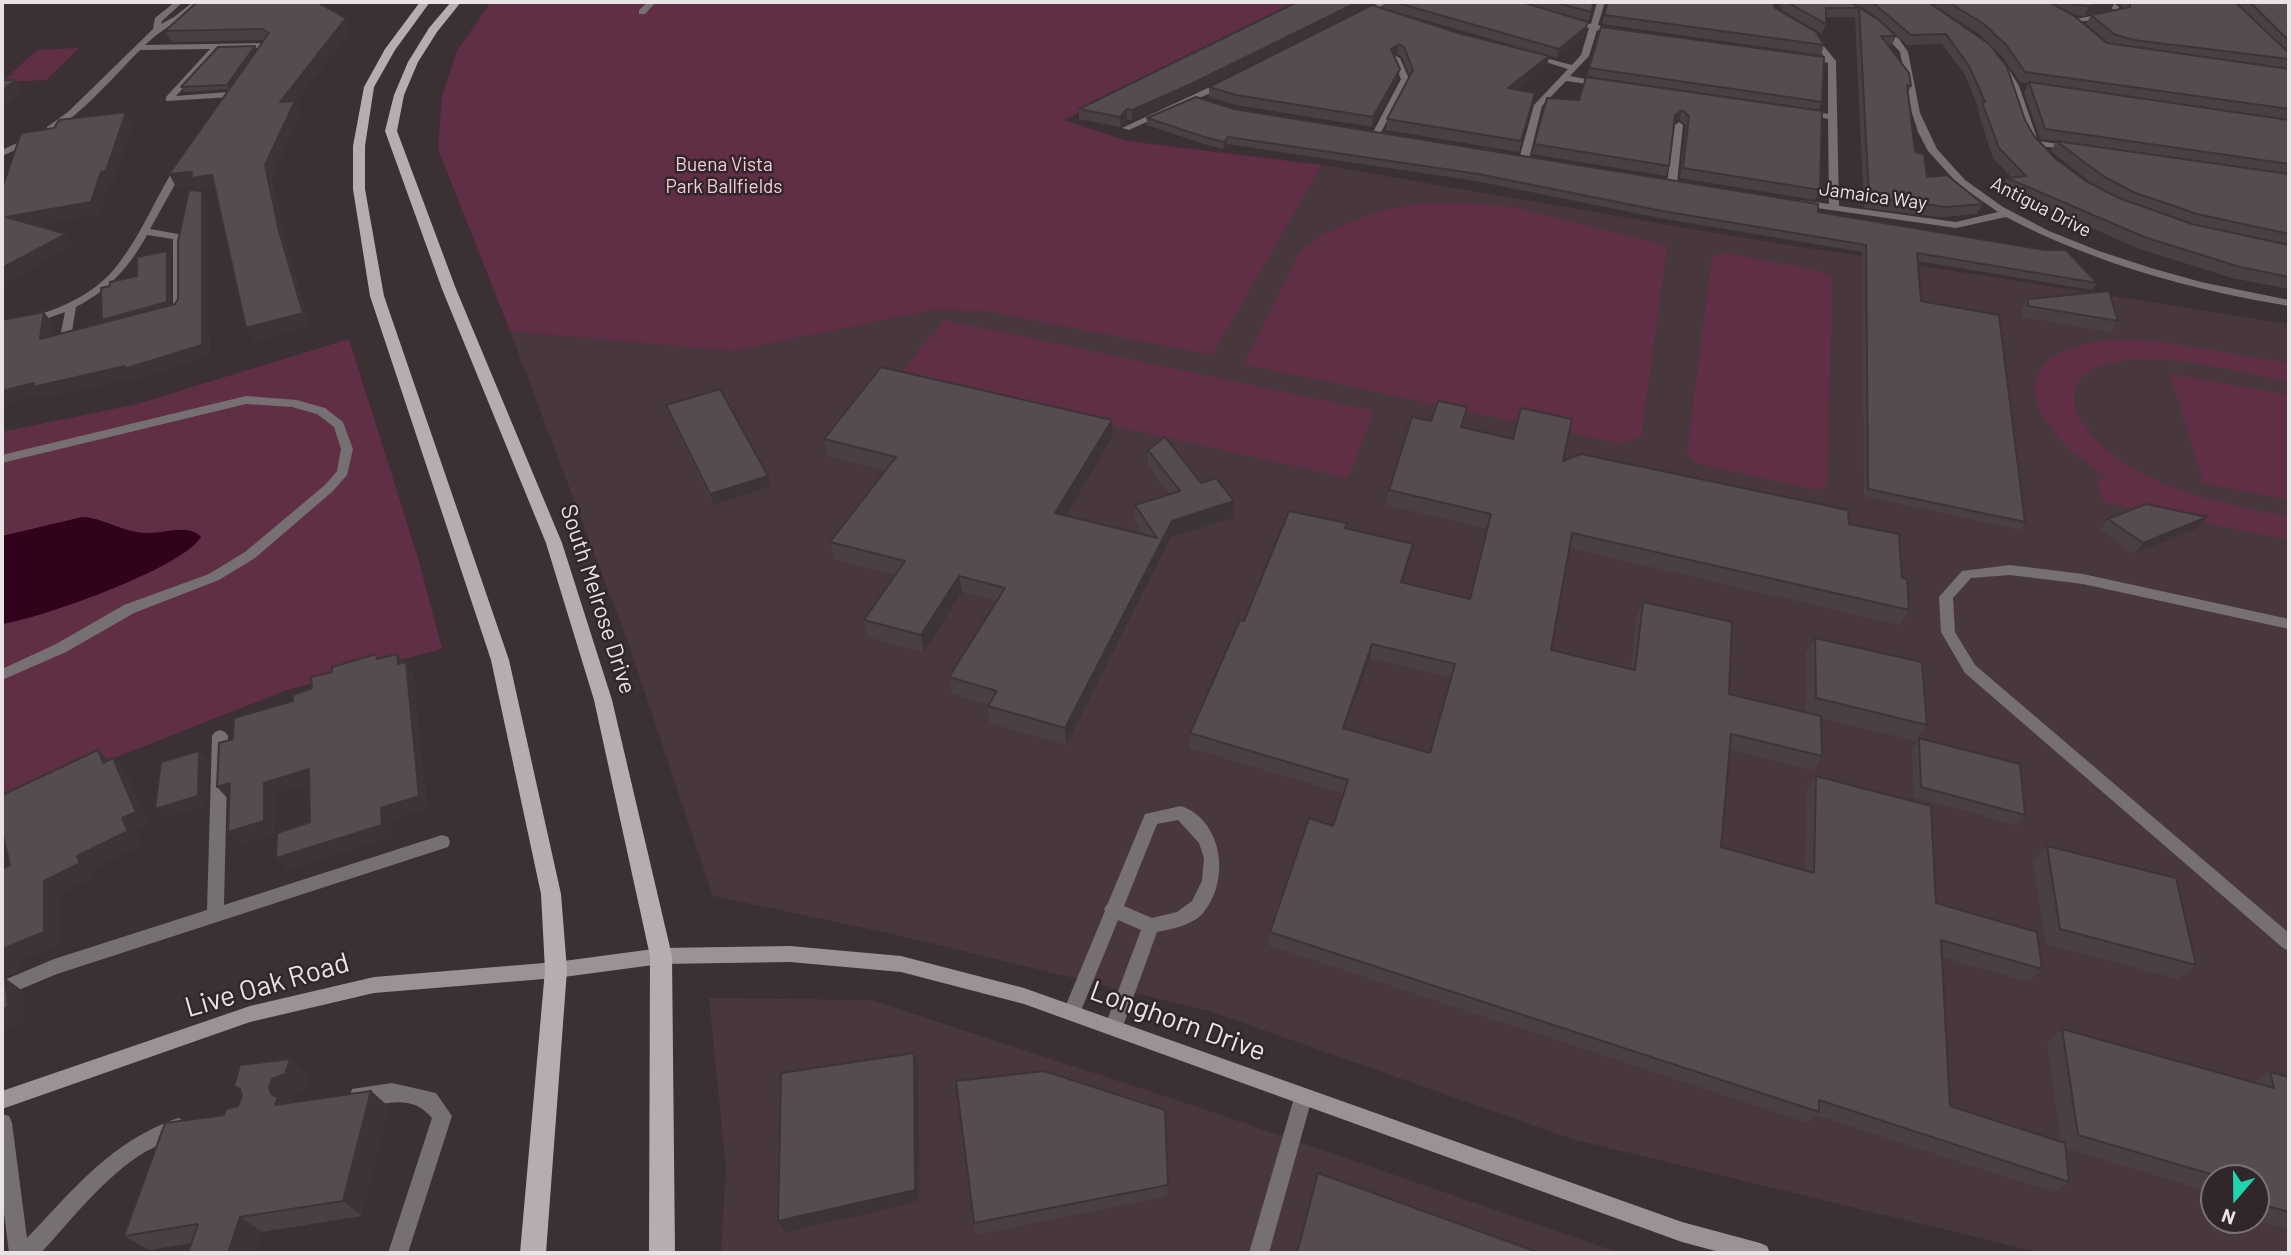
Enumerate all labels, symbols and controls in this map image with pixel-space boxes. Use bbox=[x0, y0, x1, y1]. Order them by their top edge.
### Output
park label: Buena Vista Park Ballfields bbox=[665, 154, 783, 198]
street label: Antigua Drive bbox=[1987, 172, 2095, 242]
street label: Jamaica Way bbox=[1818, 177, 1928, 215]
street label: South Melrose Drive bbox=[554, 501, 642, 697]
street label: Live Oak Road bbox=[181, 945, 353, 1025]
street label: Longhorn Drive bbox=[1085, 974, 1271, 1068]
north arrow bbox=[2200, 1164, 2270, 1234]
text: N bbox=[2218, 1204, 2238, 1230]

